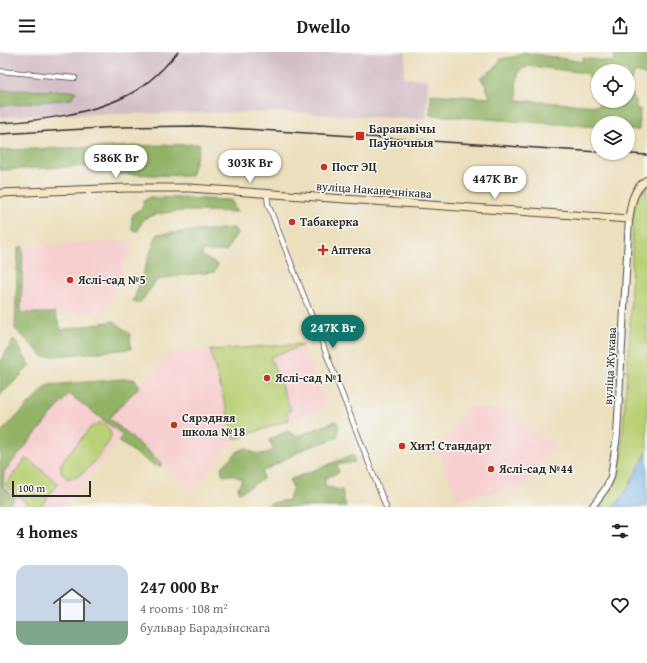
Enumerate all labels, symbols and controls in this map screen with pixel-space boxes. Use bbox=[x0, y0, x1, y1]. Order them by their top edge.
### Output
text: Dwello bbox=[297, 13, 350, 40]
icon: menu bbox=[16, 15, 38, 37]
icon: share bbox=[609, 15, 631, 37]
map controls bbox=[591, 64, 635, 160]
button: locate bbox=[591, 64, 635, 108]
button: layers bbox=[591, 116, 635, 160]
place label: Баранавічы Паўночныя bbox=[369, 120, 436, 151]
marker: Баранавічы Паўночныя bbox=[354, 130, 366, 142]
pin: 586K Br bbox=[79, 145, 153, 179]
text: 586K Br bbox=[93, 148, 139, 167]
pin: 303K Br bbox=[213, 150, 287, 184]
text: 303K Br bbox=[227, 153, 273, 172]
place label: Пост ЭЦ bbox=[332, 158, 377, 175]
marker: Пост ЭЦ bbox=[319, 162, 329, 172]
pin: 447K Br bbox=[458, 166, 532, 200]
text: 447K Br bbox=[472, 169, 518, 188]
street label: вуліца Наканечнікава bbox=[316, 177, 433, 202]
place label: Табакерка bbox=[300, 213, 359, 230]
marker: Табакерка bbox=[287, 217, 297, 227]
place label: Аптека bbox=[331, 241, 372, 258]
marker: Аптека bbox=[318, 245, 328, 255]
place label: Яслі-сад №5 bbox=[77, 271, 146, 288]
marker: Яслі-сад №5 bbox=[65, 275, 75, 285]
pin: 247K Br bbox=[296, 315, 370, 349]
text: 247K Br bbox=[310, 318, 356, 337]
street label: вуліца Жукава bbox=[599, 327, 620, 405]
place label: Яслі-сад №1 bbox=[274, 369, 343, 386]
marker: Яслі-сад №1 bbox=[262, 373, 272, 383]
place label: Сярэдняя школа №18 bbox=[182, 409, 245, 440]
marker: Сярэдняя школа №18 bbox=[169, 420, 179, 430]
place label: Хит! Стандарт bbox=[410, 437, 492, 454]
marker: Хит! Стандарт bbox=[397, 441, 407, 451]
place label: Яслі-сад №44 bbox=[498, 460, 573, 477]
marker: Яслі-сад №44 bbox=[486, 464, 496, 474]
scale bar bbox=[12, 479, 91, 498]
text: 100 m bbox=[18, 480, 45, 496]
text: 4 homes bbox=[16, 519, 78, 544]
icon: filters bbox=[609, 520, 631, 542]
text: 247 000 Br bbox=[140, 574, 219, 599]
icon: home bbox=[48, 581, 96, 629]
icon: heart bbox=[609, 594, 631, 616]
text: 4 rooms · 108 m² bbox=[140, 599, 228, 618]
text: бульвар Барадзінскага bbox=[140, 618, 270, 637]

